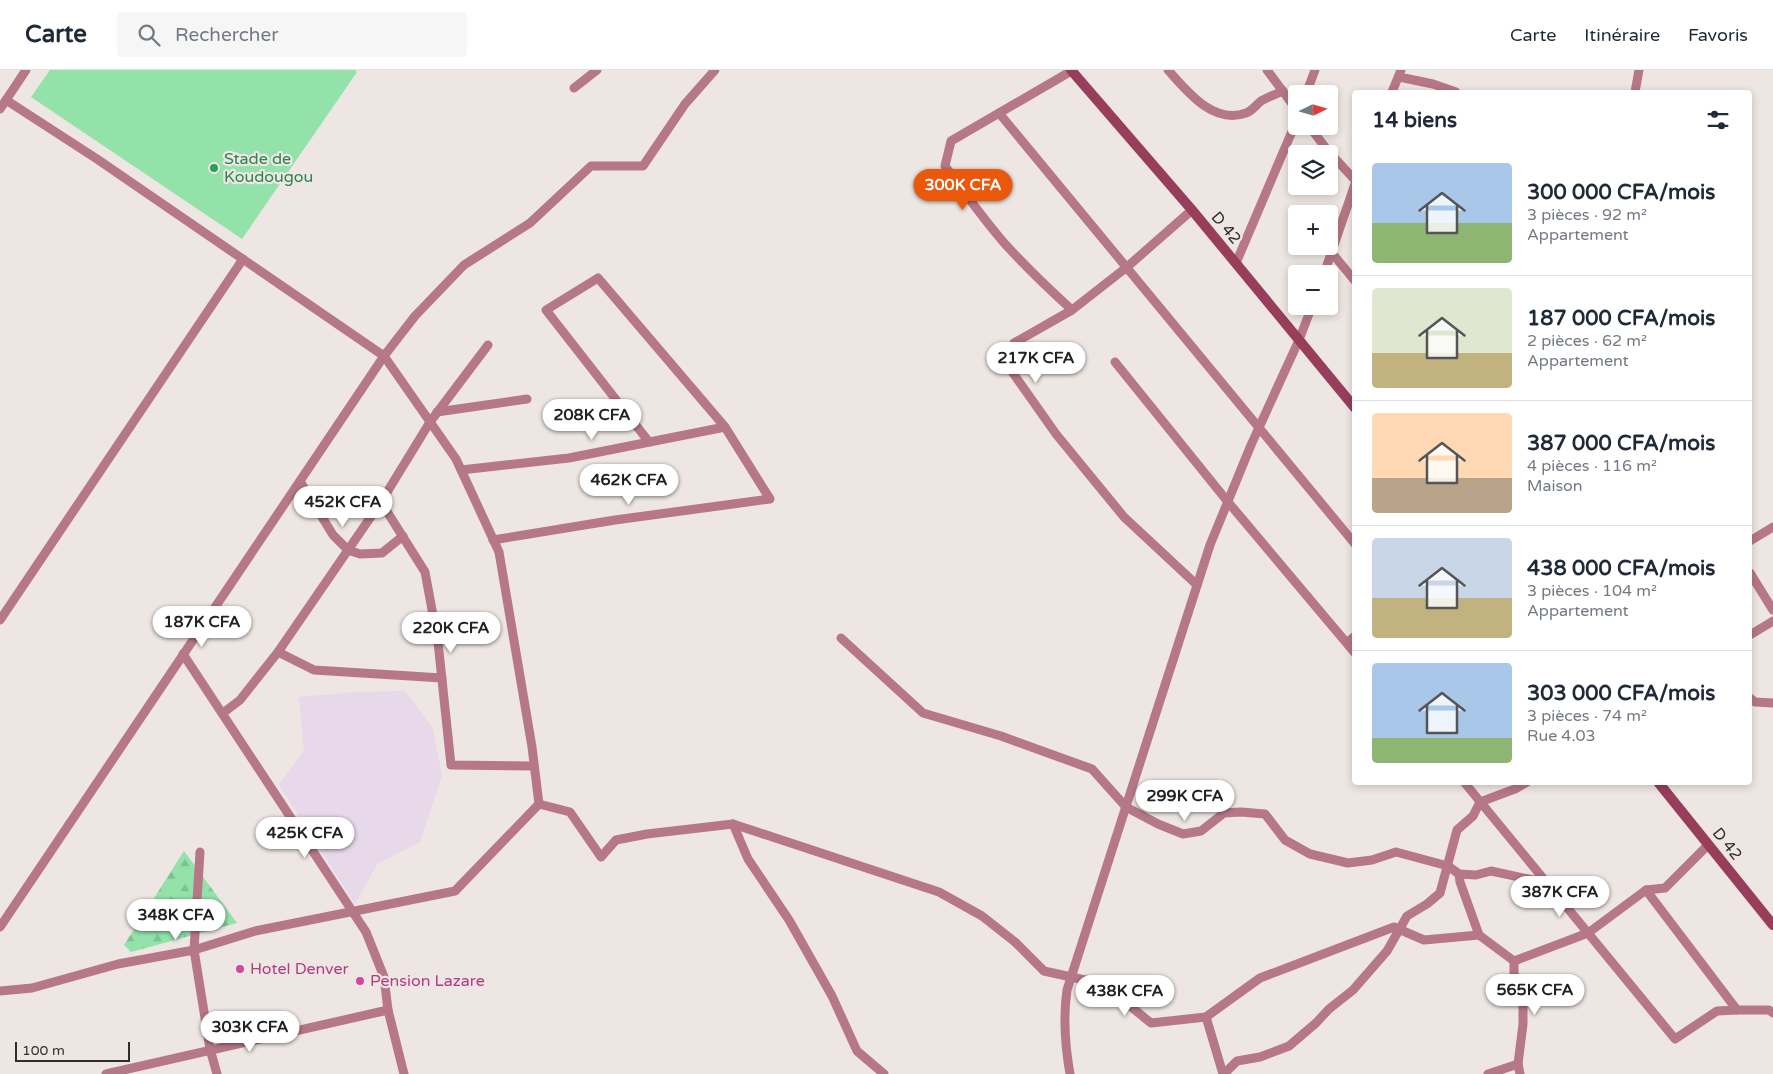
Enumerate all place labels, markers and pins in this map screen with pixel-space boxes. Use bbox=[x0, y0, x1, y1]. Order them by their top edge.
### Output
place label: Stade de Koudougou bbox=[224, 149, 313, 187]
marker: Stade de Koudougou bbox=[208, 162, 220, 174]
pin: 300K CFA bbox=[911, 168, 1015, 211]
pin: 217K CFA bbox=[984, 342, 1088, 384]
pin: 208K CFA bbox=[540, 398, 644, 441]
pin: 462K CFA bbox=[577, 464, 681, 506]
pin: 452K CFA bbox=[291, 486, 395, 528]
pin: 187K CFA bbox=[150, 606, 254, 648]
pin: 220K CFA bbox=[399, 612, 503, 654]
pin: 299K CFA bbox=[1133, 780, 1237, 822]
pin: 425K CFA bbox=[253, 816, 357, 859]
pin: 387K CFA bbox=[1508, 876, 1612, 918]
pin: 348K CFA bbox=[124, 898, 228, 941]
place label: Hotel Denver bbox=[250, 959, 350, 979]
marker: Hotel Denver bbox=[234, 963, 246, 975]
place label: Pension Lazare bbox=[370, 971, 485, 991]
pin: 438K CFA bbox=[1073, 974, 1177, 1017]
pin: 565K CFA bbox=[1483, 974, 1587, 1016]
marker: Pension Lazare bbox=[354, 975, 366, 987]
pin: 303K CFA bbox=[198, 1010, 302, 1053]

